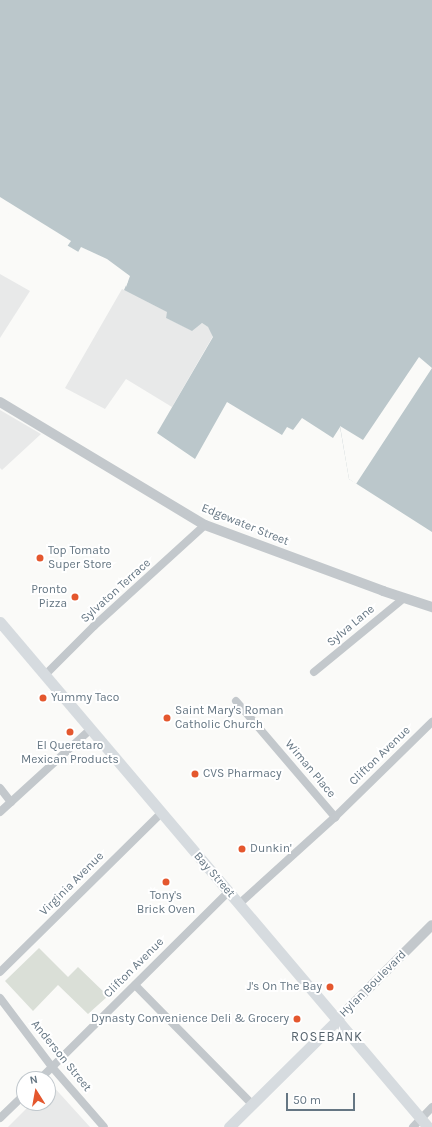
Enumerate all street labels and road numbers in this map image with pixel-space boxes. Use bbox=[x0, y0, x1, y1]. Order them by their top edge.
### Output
street label: Edgewater Street bbox=[199, 501, 291, 549]
street label: Sylvaton Terrace bbox=[78, 556, 154, 626]
street label: Sylva Lane bbox=[324, 602, 378, 650]
street label: Clifton Avenue bbox=[347, 723, 413, 789]
street label: Wiman Place bbox=[282, 737, 338, 801]
street label: Virginia Avenue bbox=[37, 849, 107, 919]
street label: Bay Street bbox=[190, 849, 238, 901]
street label: Clifton Avenue bbox=[101, 935, 167, 1001]
street label: Hylan Boulevard bbox=[337, 948, 409, 1020]
street label: Anderson Street bbox=[28, 1017, 94, 1095]

